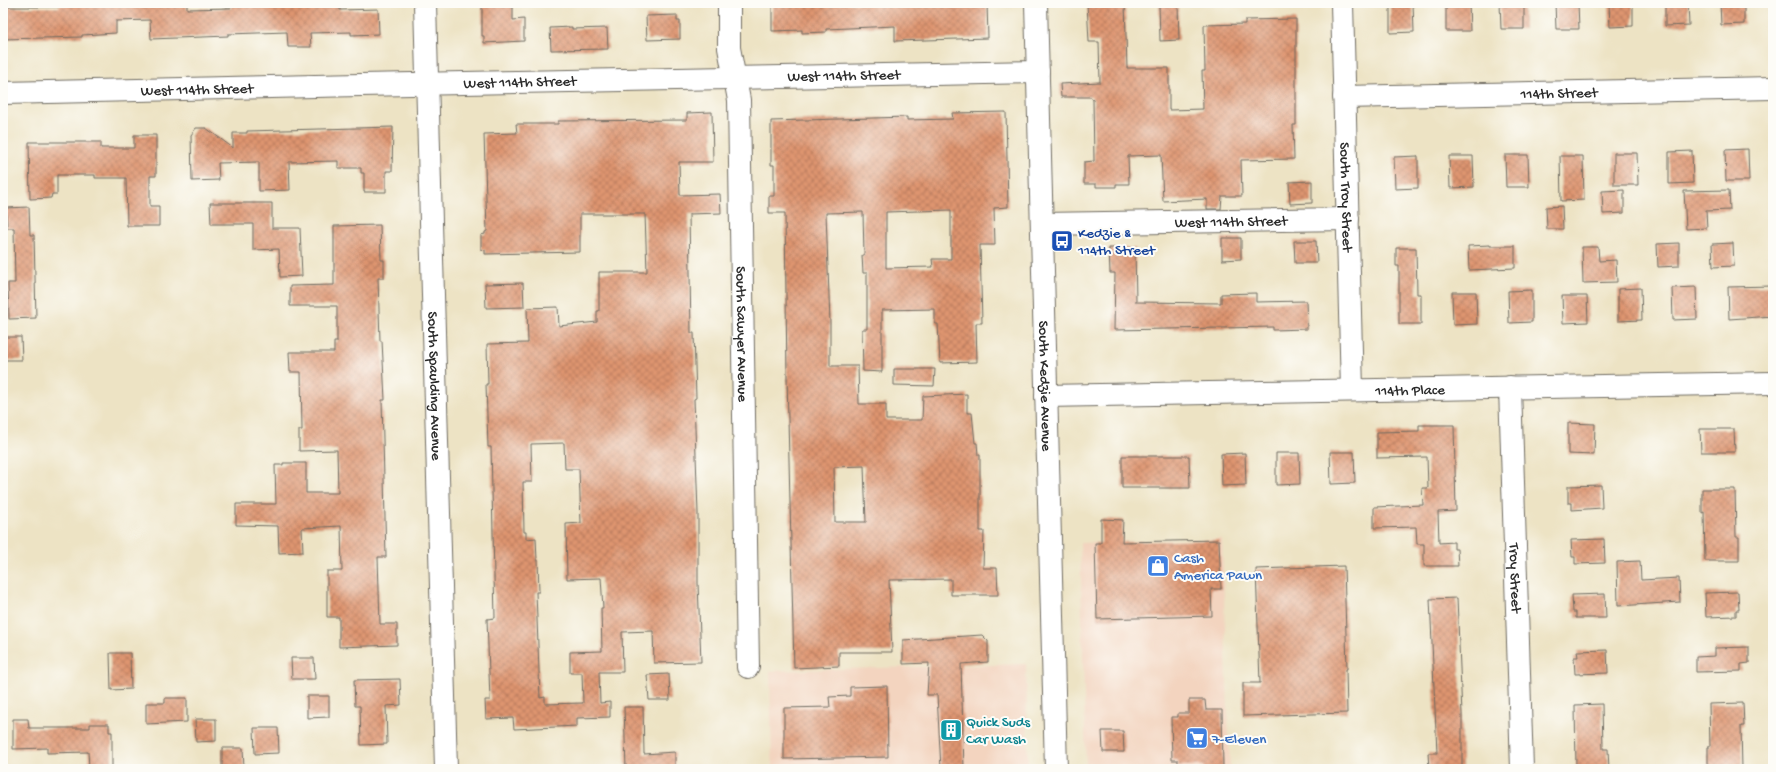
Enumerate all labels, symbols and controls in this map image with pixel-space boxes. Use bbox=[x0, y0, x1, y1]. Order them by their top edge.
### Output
street label: West 114th Street bbox=[787, 67, 902, 87]
street label: West 114th Street bbox=[463, 73, 578, 94]
street label: West 114th Street bbox=[140, 80, 255, 101]
street label: 114th Street bbox=[1519, 85, 1600, 104]
street label: South Troy Street bbox=[1335, 142, 1355, 254]
street label: West 114th Street bbox=[1174, 213, 1289, 233]
place label: Kedzie & 114th Street bbox=[1077, 225, 1157, 260]
bus stop icon: Kedzie & 114th Street bbox=[1049, 228, 1075, 254]
street label: South Sawyer Avenue bbox=[731, 266, 751, 402]
street label: South Spaulding Avenue bbox=[422, 311, 445, 461]
street label: South Kedzie Avenue bbox=[1033, 320, 1055, 452]
street label: 114th Place bbox=[1374, 382, 1445, 401]
street label: Troy Street bbox=[1504, 542, 1524, 615]
place label: Cash America Pawn bbox=[1174, 550, 1262, 585]
shop icon: Cash America Pawn bbox=[1145, 553, 1171, 579]
place label: Quick Suds Car Wash bbox=[966, 714, 1030, 749]
building icon: Quick Suds Car Wash bbox=[938, 717, 964, 743]
supermarket icon: 7-Eleven bbox=[1184, 725, 1210, 751]
place label: 7-Eleven bbox=[1211, 731, 1266, 749]

